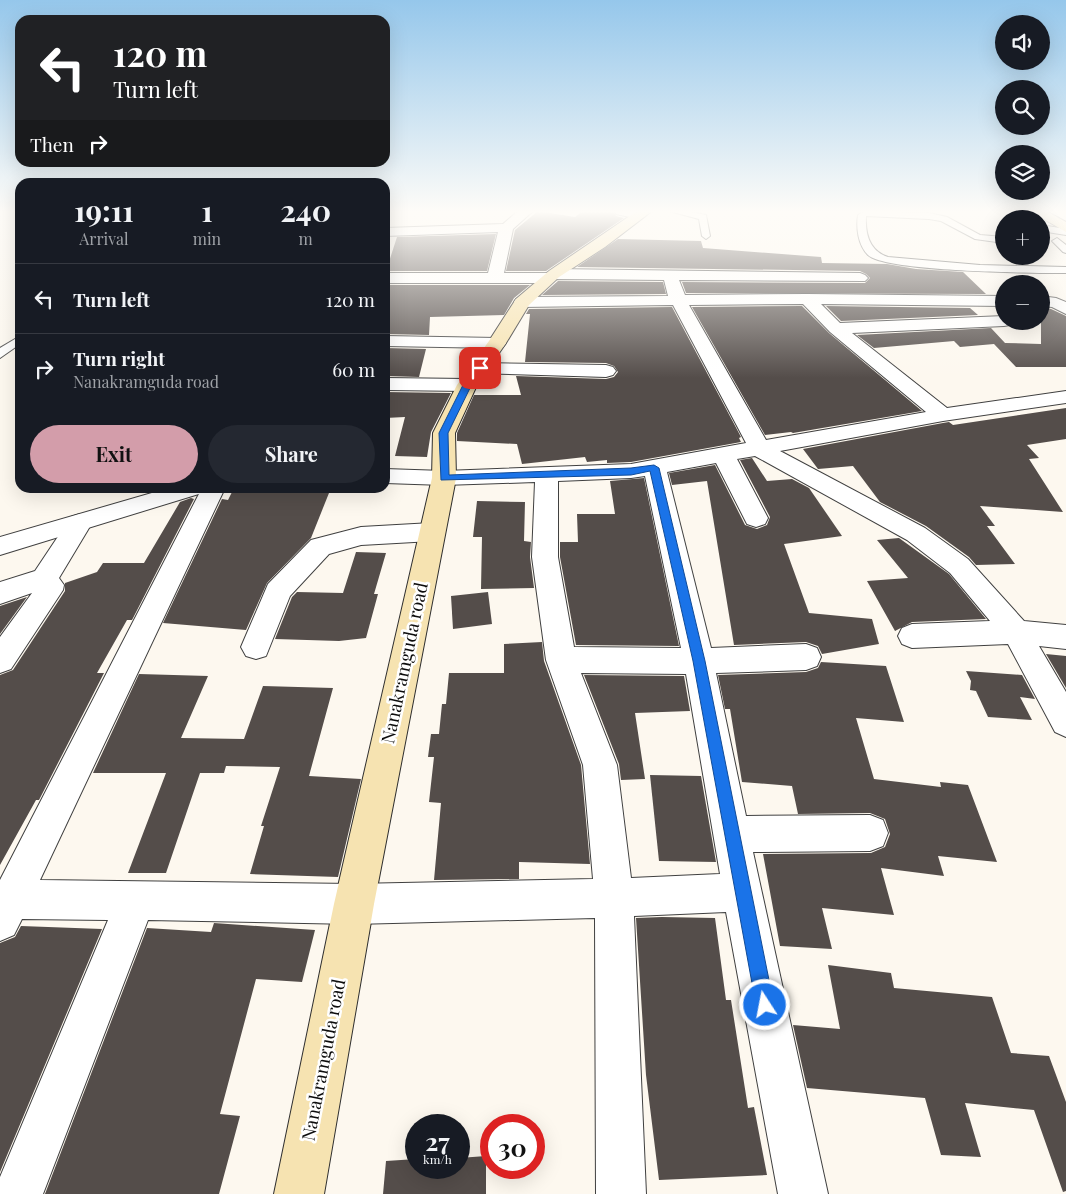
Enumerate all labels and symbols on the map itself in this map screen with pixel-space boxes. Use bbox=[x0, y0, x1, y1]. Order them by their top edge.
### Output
pin bbox=[459, 347, 501, 389]
street label: Nanakramguda road bbox=[375, 579, 433, 746]
street label: Nanakramguda road bbox=[296, 976, 351, 1143]
position arrow bbox=[738, 978, 790, 1030]
speed limit sign: 30 bbox=[480, 1114, 545, 1179]

